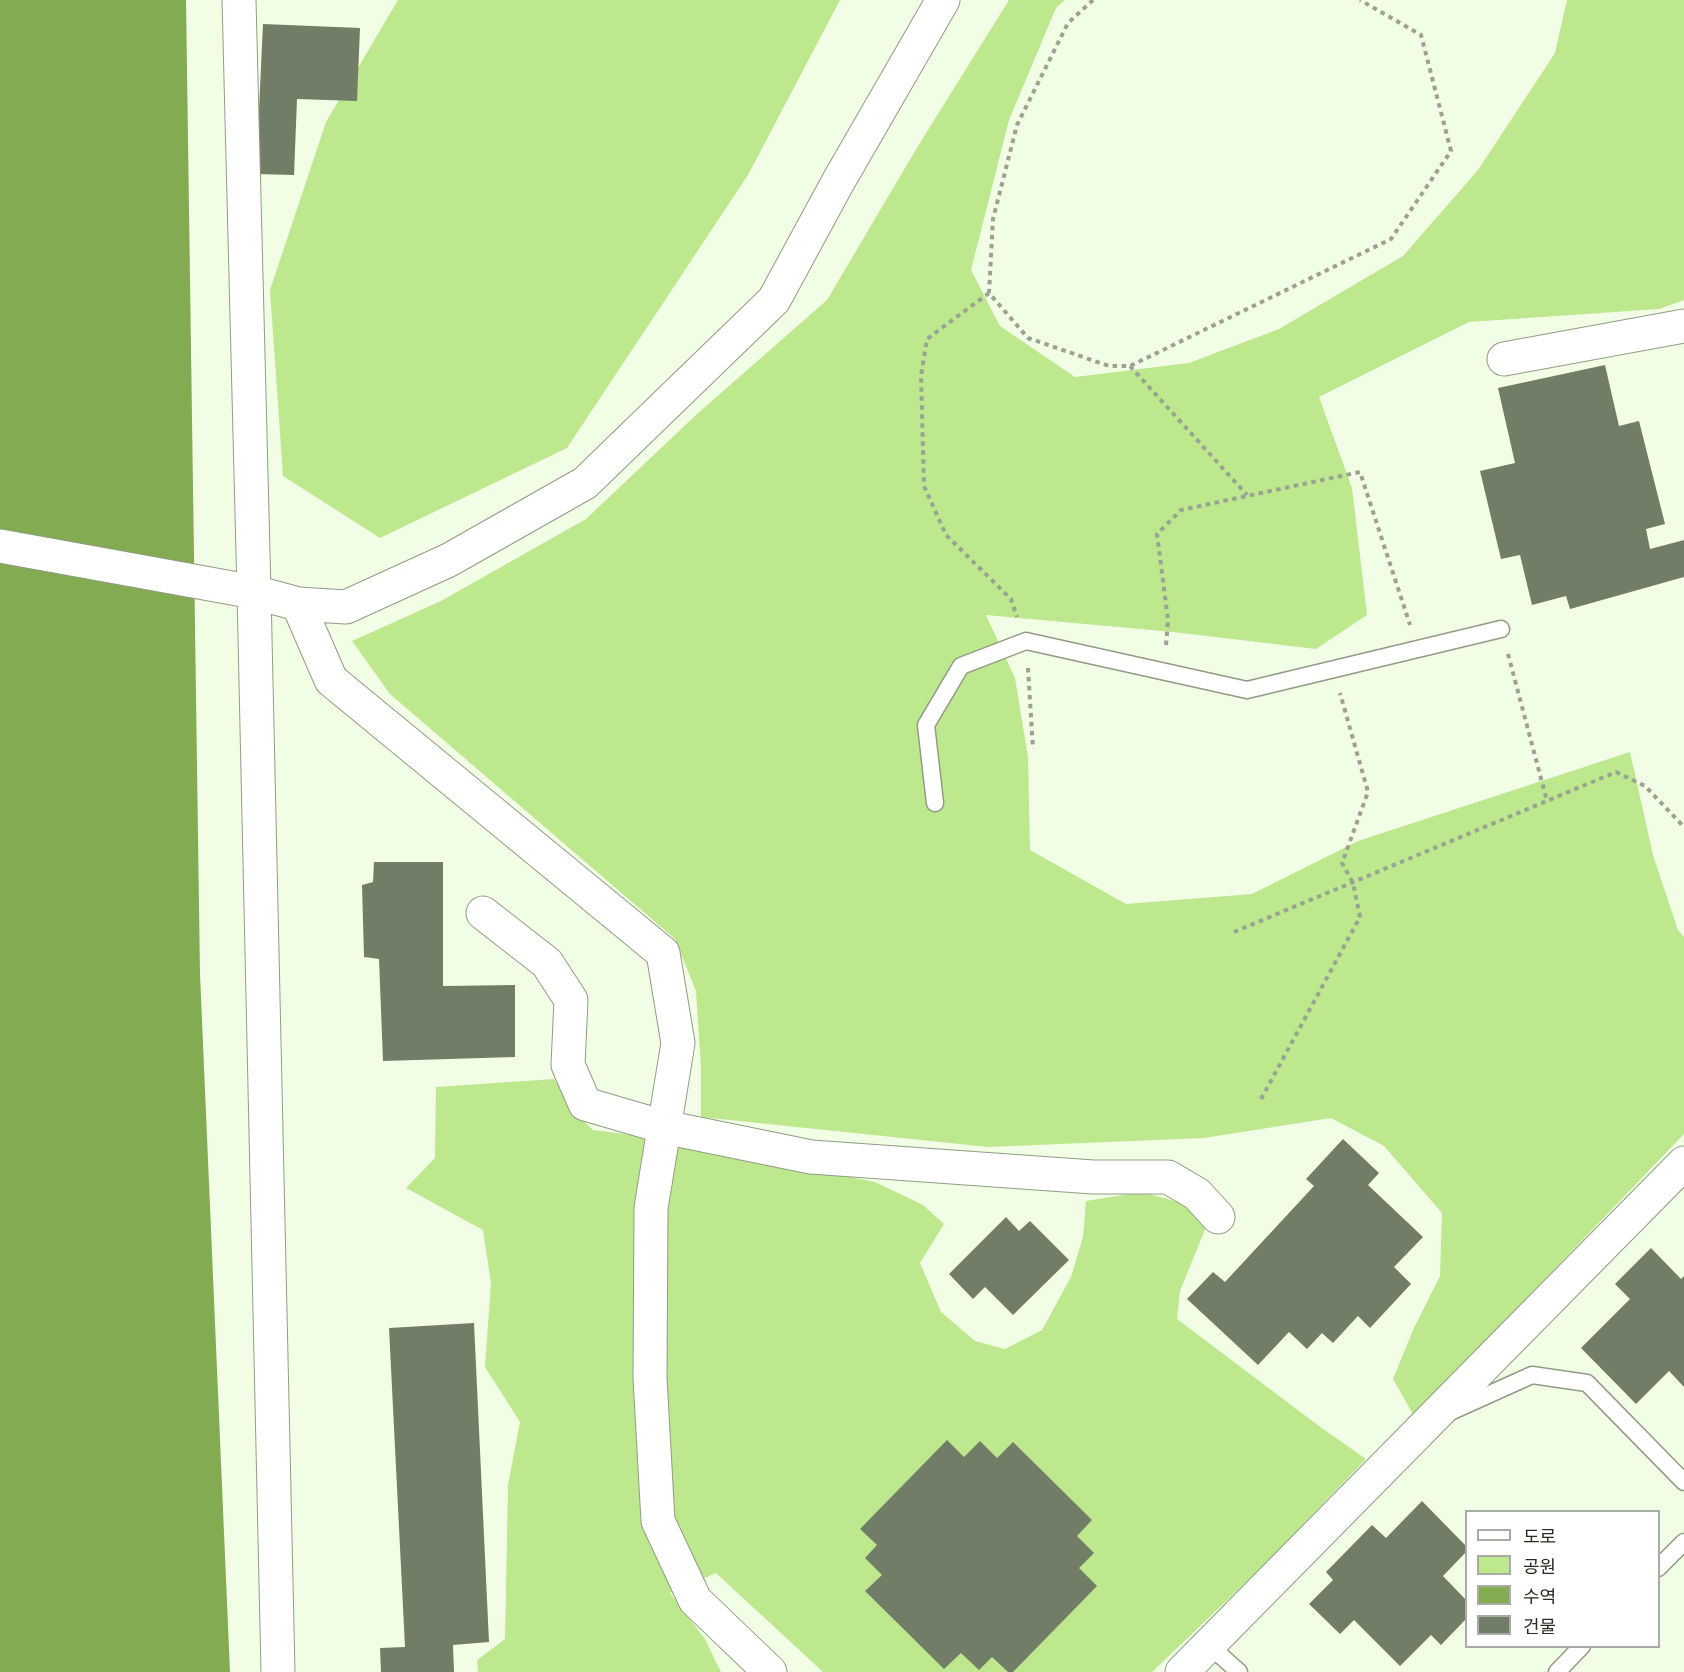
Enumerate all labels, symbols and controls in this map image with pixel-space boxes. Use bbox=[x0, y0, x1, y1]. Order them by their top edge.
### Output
legend bbox=[1465, 1510, 1660, 1648]
text: 도로 bbox=[1523, 1526, 1556, 1547]
text: 공원 bbox=[1523, 1556, 1556, 1577]
text: 수역 bbox=[1523, 1586, 1556, 1607]
text: 건물 bbox=[1523, 1616, 1556, 1637]

